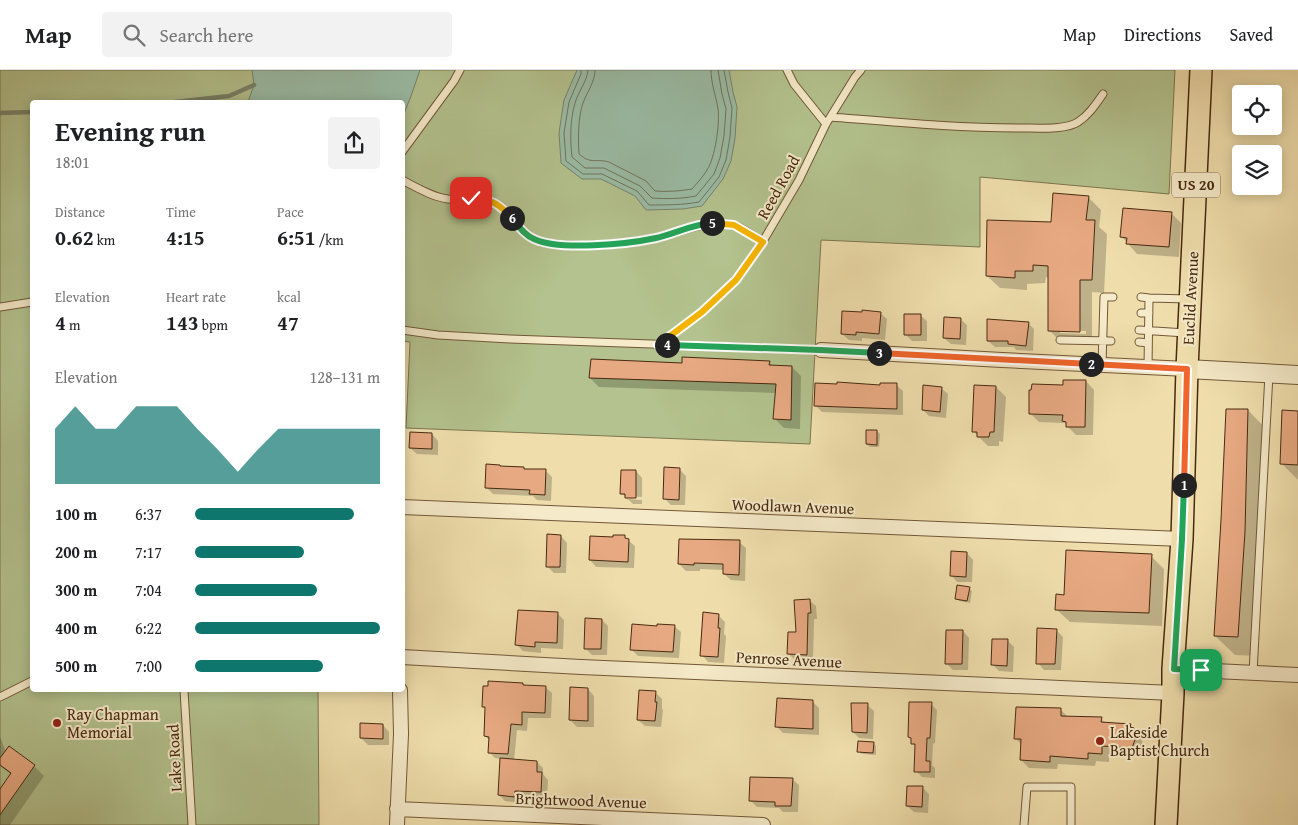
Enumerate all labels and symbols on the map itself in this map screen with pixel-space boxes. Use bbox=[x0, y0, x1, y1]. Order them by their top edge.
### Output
street label: Reed Road bbox=[751, 150, 806, 223]
road number: US 20 bbox=[1172, 172, 1220, 198]
pin bbox=[450, 177, 492, 219]
pin: 6 bbox=[500, 206, 524, 230]
pin: 5 bbox=[700, 210, 724, 236]
street label: Euclid Avenue bbox=[1176, 251, 1204, 345]
pin: 4 bbox=[654, 332, 680, 358]
pin: 3 bbox=[866, 340, 892, 366]
pin: 2 bbox=[1078, 352, 1104, 376]
pin: 1 bbox=[1172, 472, 1196, 498]
street label: Woodlawn Avenue bbox=[731, 492, 855, 520]
street label: Penrose Avenue bbox=[735, 644, 843, 674]
pin bbox=[1180, 649, 1222, 691]
place label: Ray Chapman Memorial bbox=[67, 702, 159, 744]
marker: Ray Chapman Memorial bbox=[51, 717, 63, 729]
place label: Lakeside Baptist Church bbox=[1110, 720, 1209, 762]
street label: Lake Road bbox=[160, 723, 188, 792]
marker: Lakeside Baptist Church bbox=[1094, 735, 1106, 747]
street label: Brightwood Avenue bbox=[515, 786, 647, 814]

